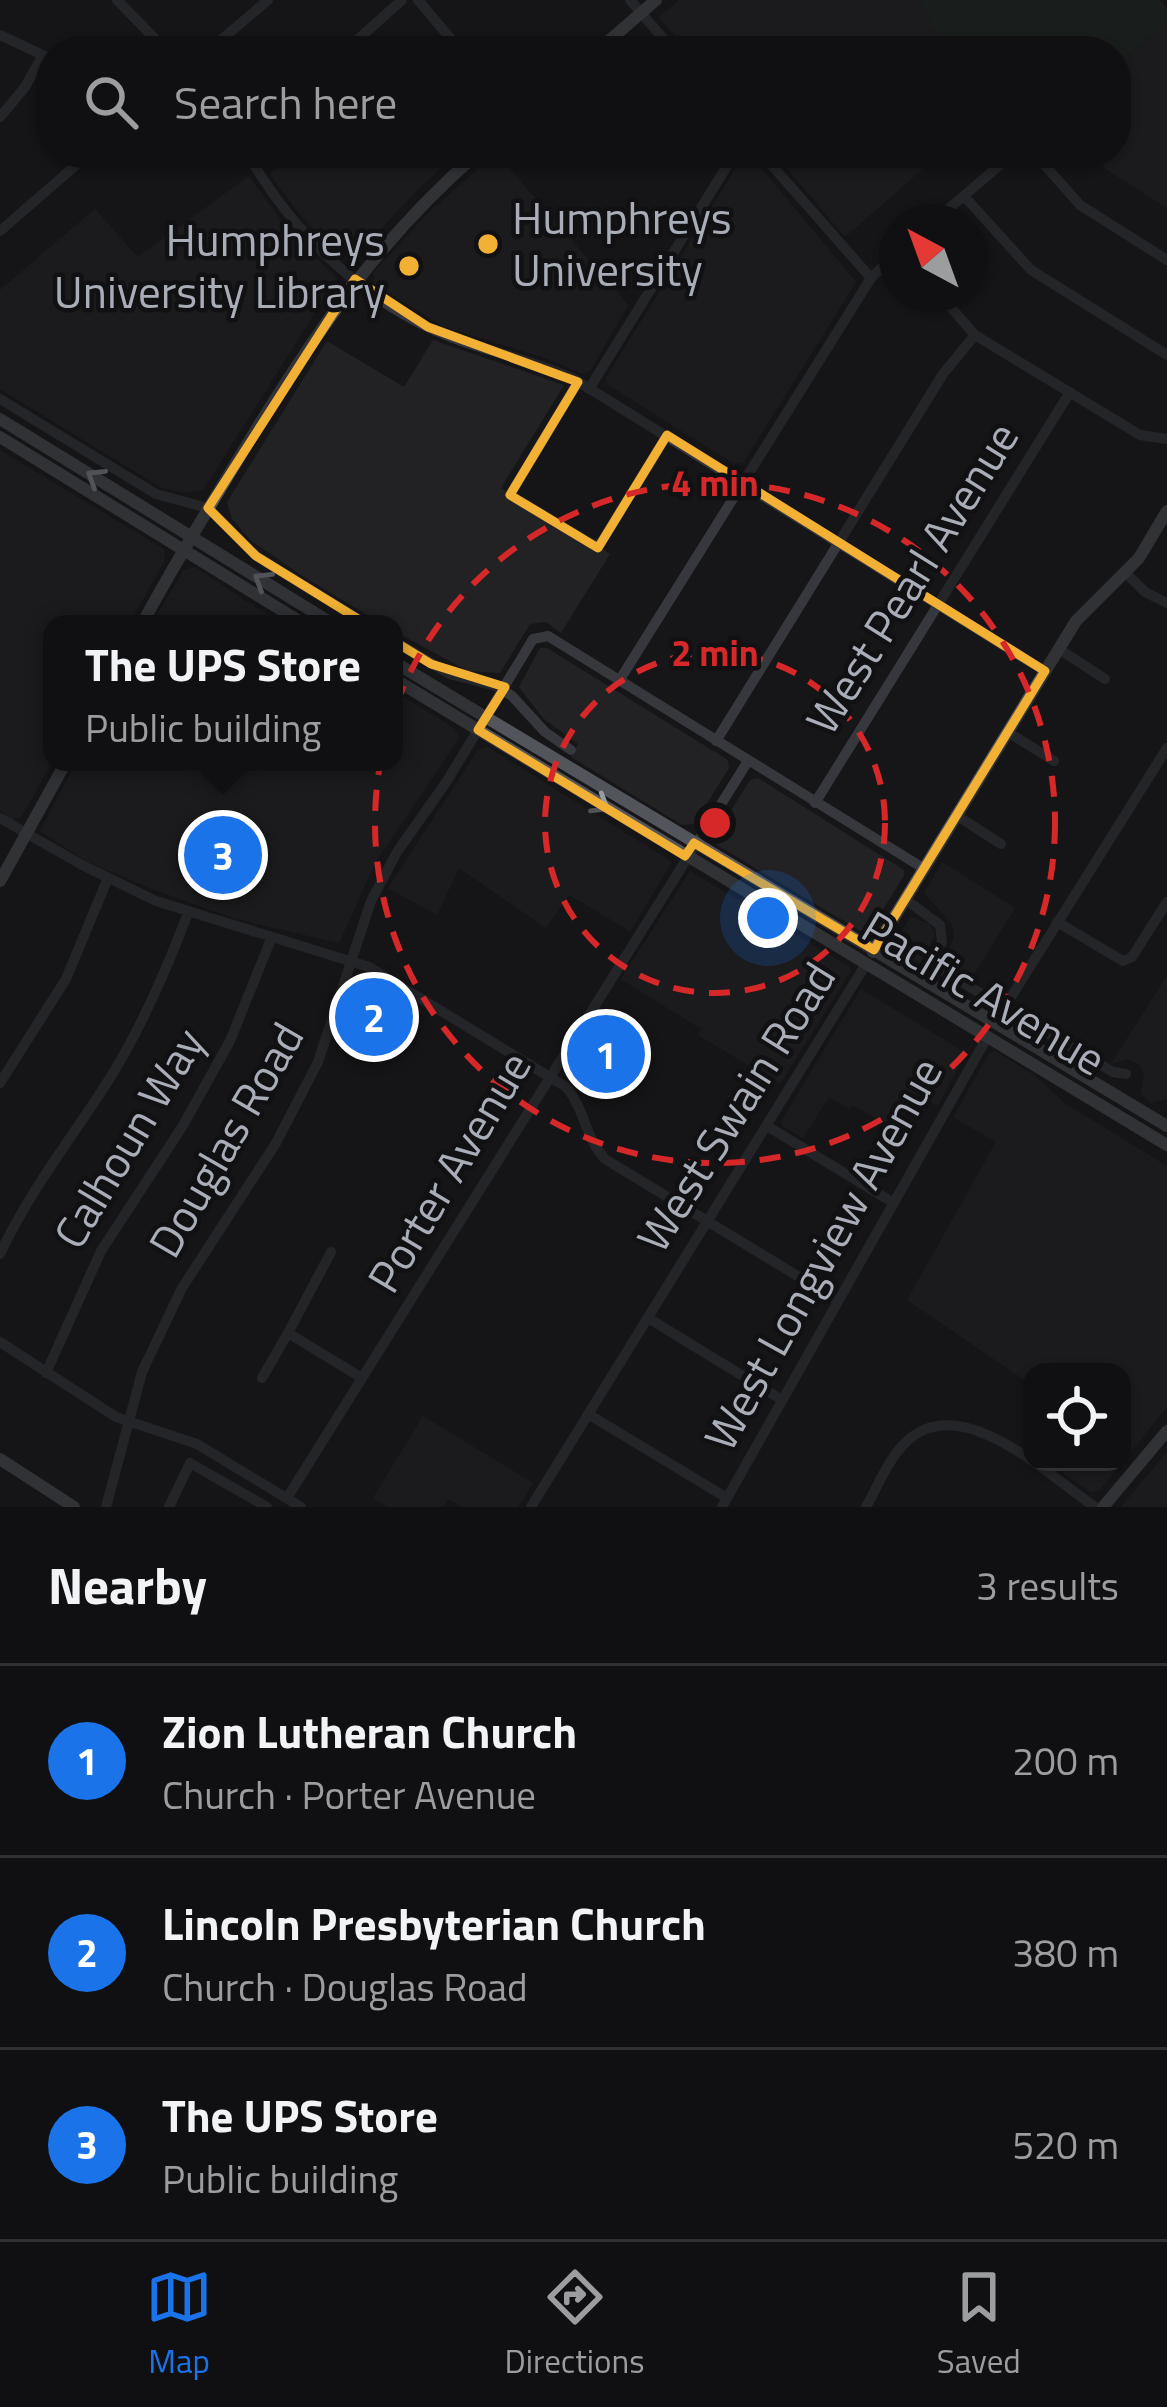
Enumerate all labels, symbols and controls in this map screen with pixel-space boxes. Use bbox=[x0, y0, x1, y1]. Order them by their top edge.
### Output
search box bbox=[36, 36, 1131, 168]
text: Search here bbox=[174, 68, 397, 136]
icon: search bbox=[78, 69, 144, 135]
place label: Humphreys University bbox=[512, 183, 732, 303]
north arrow bbox=[879, 204, 987, 312]
place label: Humphreys University Library bbox=[54, 205, 385, 325]
marker: Humphreys University bbox=[475, 231, 501, 257]
marker: Humphreys University Library bbox=[396, 253, 422, 279]
street label: West Pearl Avenue bbox=[788, 408, 1035, 747]
text: 4 min bbox=[671, 455, 759, 510]
one-way arrow bbox=[86, 469, 108, 491]
one-way arrow bbox=[253, 572, 275, 594]
popup bbox=[43, 615, 403, 771]
text: 2 min bbox=[671, 625, 759, 680]
text: The UPS Store bbox=[85, 630, 361, 698]
text: Public building bbox=[85, 698, 321, 757]
one-way arrow bbox=[588, 791, 610, 814]
centre of rings bbox=[694, 802, 736, 844]
pin: 3 bbox=[184, 810, 262, 900]
your location bbox=[738, 888, 798, 948]
street label: Pacific Avenue bbox=[850, 893, 1119, 1092]
street label: West Swain Road bbox=[619, 948, 851, 1265]
pin: 2 bbox=[335, 972, 413, 1062]
street label: Douglas Road bbox=[130, 1009, 320, 1270]
pin: 1 bbox=[567, 1009, 645, 1099]
street label: Calhoun Way bbox=[36, 1014, 221, 1261]
street label: Porter Avenue bbox=[349, 1038, 547, 1305]
street label: West Longview Avenue bbox=[686, 1045, 958, 1462]
map controls bbox=[1023, 1363, 1131, 1471]
button: locate bbox=[1023, 1363, 1131, 1471]
text: Nearby bbox=[48, 1546, 207, 1624]
text: 3 results bbox=[976, 1556, 1119, 1615]
text: Zion Lutheran Church bbox=[162, 1697, 577, 1765]
text: 1 bbox=[76, 1731, 98, 1790]
text: 200 m bbox=[1012, 1731, 1119, 1790]
text: Church · Porter Avenue bbox=[162, 1765, 536, 1824]
text: Lincoln Presbyterian Church bbox=[162, 1889, 706, 1957]
text: 2 bbox=[76, 1923, 98, 1982]
text: 380 m bbox=[1012, 1923, 1119, 1982]
text: Church · Douglas Road bbox=[162, 1957, 528, 2016]
text: The UPS Store bbox=[162, 2081, 438, 2149]
text: 3 bbox=[76, 2115, 98, 2174]
text: 520 m bbox=[1012, 2115, 1119, 2174]
text: Public building bbox=[162, 2149, 398, 2208]
tab: Map bbox=[146, 2264, 212, 2386]
tab: Directions bbox=[505, 2264, 644, 2386]
tab: Saved bbox=[937, 2264, 1021, 2386]

